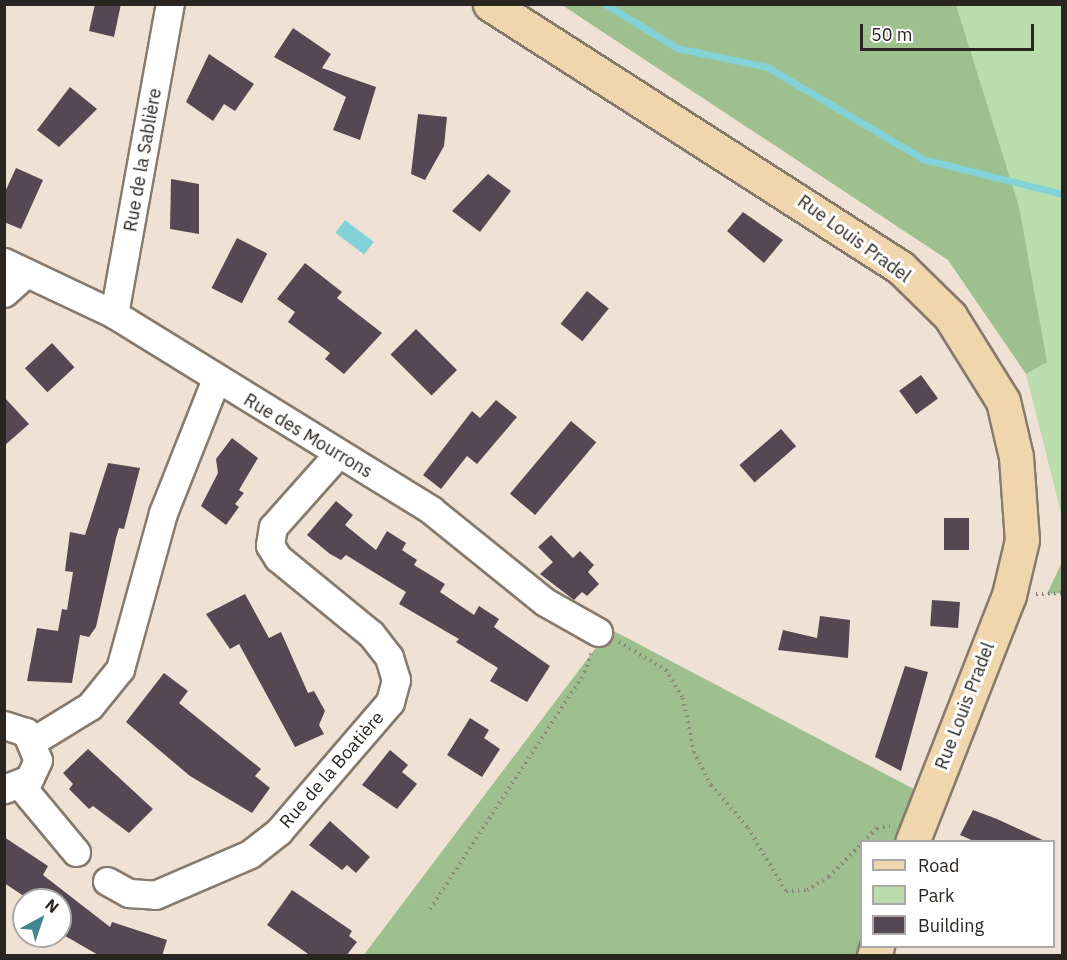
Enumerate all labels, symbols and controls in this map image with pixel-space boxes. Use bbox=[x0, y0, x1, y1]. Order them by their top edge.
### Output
scale bar bbox=[863, 12, 1037, 50]
text: 50 m bbox=[871, 23, 913, 46]
street label: Rue de la Sablière bbox=[120, 87, 166, 233]
street label: Rue Louis Pradel bbox=[793, 191, 915, 287]
street label: Rue des Mourrons bbox=[240, 389, 376, 483]
street label: Rue Louis Pradel bbox=[931, 639, 999, 773]
street label: Rue de la Boatière bbox=[275, 707, 389, 833]
legend bbox=[860, 840, 1055, 948]
text: Road bbox=[918, 854, 959, 877]
text: Park bbox=[918, 884, 954, 907]
north arrow bbox=[12, 888, 72, 948]
text: N bbox=[41, 894, 63, 917]
text: Building bbox=[918, 914, 984, 937]

